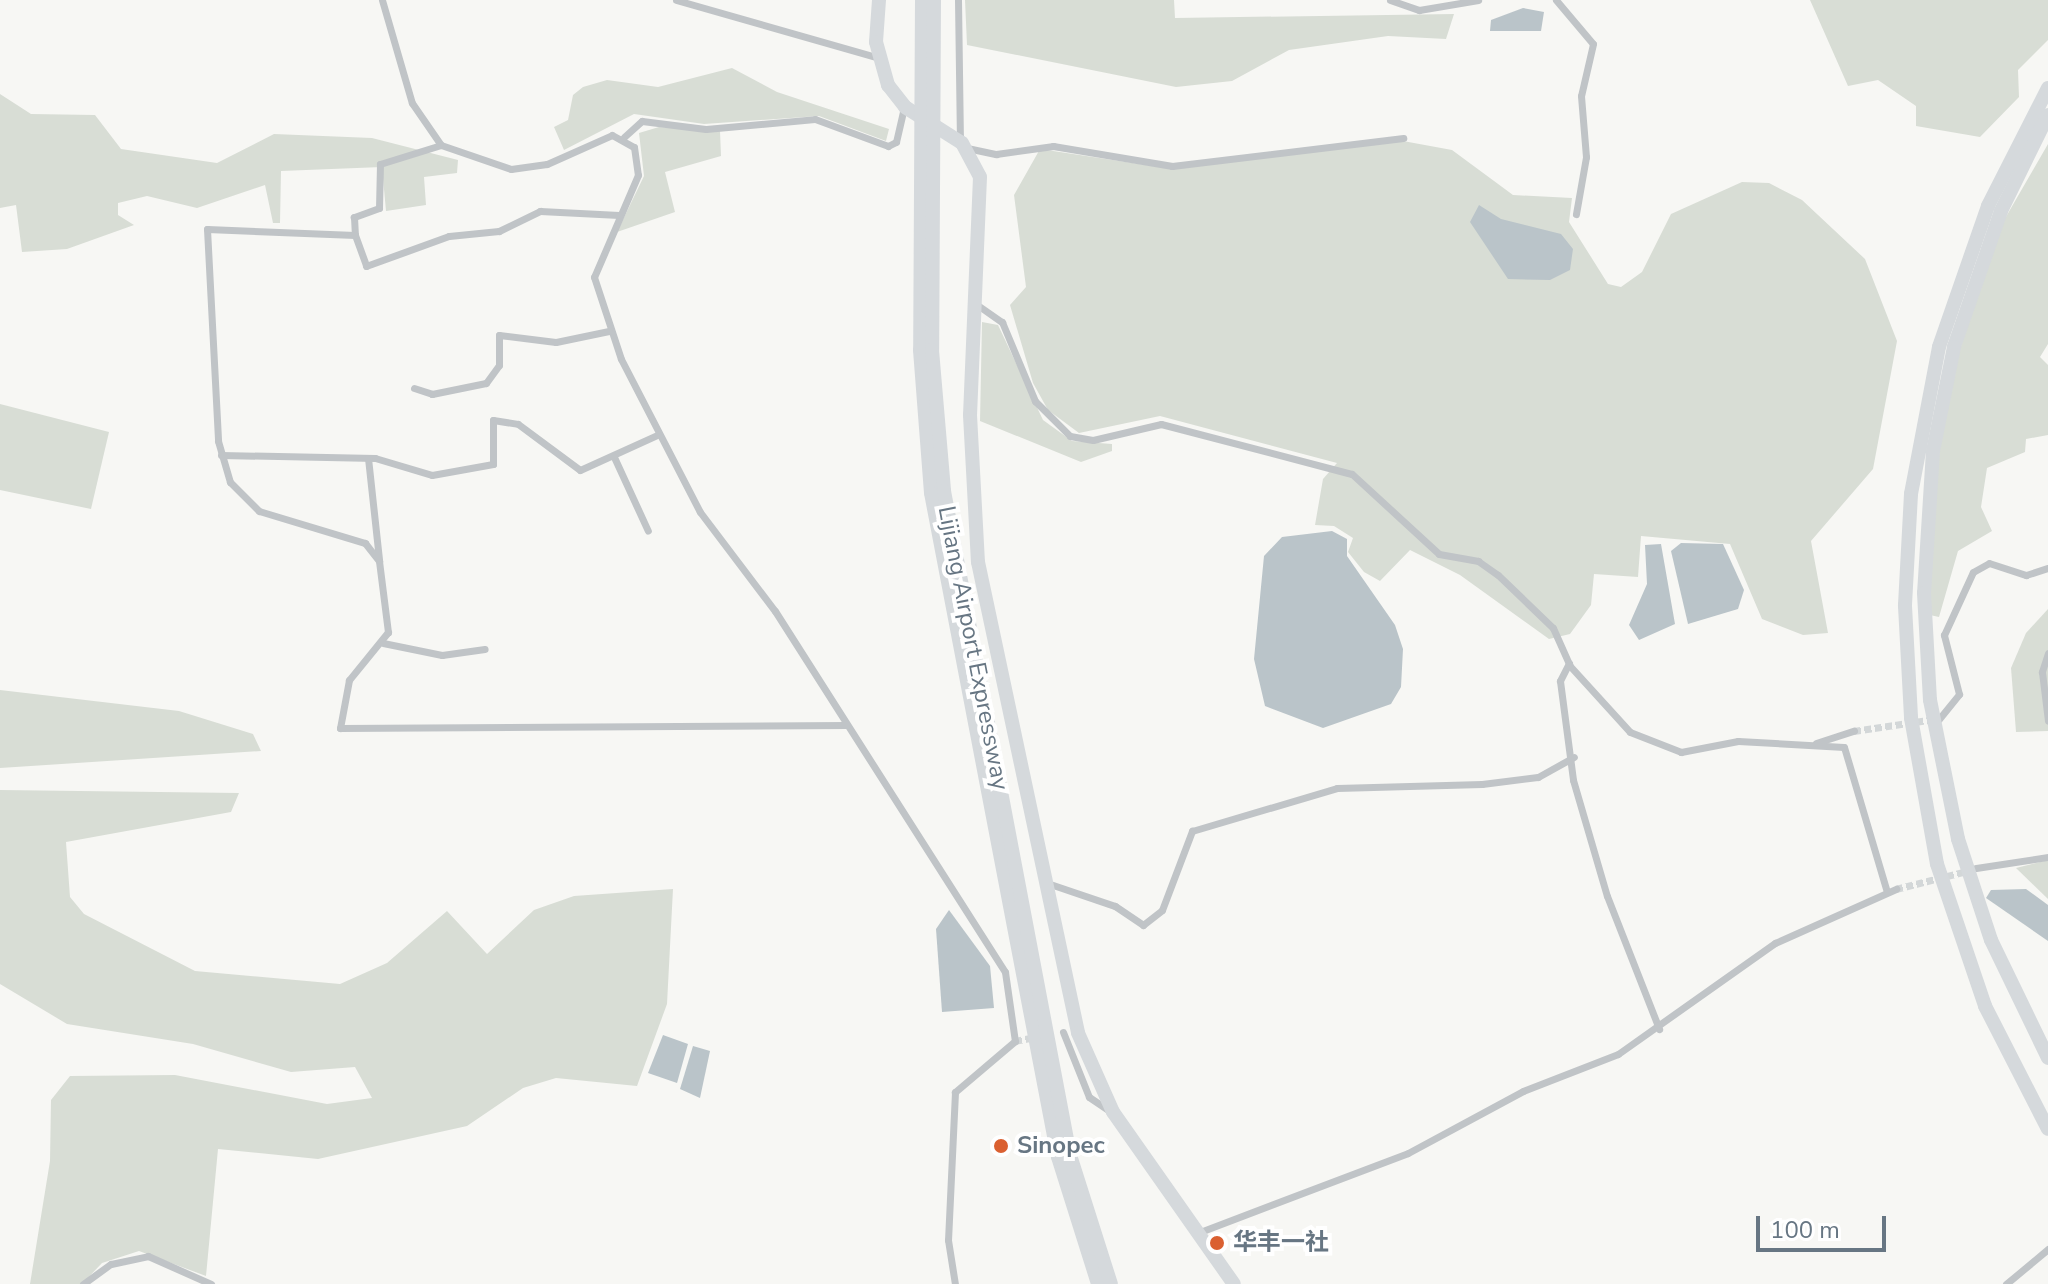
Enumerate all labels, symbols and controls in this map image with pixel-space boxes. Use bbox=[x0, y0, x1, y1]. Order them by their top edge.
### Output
street label: Lijiang Airport Expressway bbox=[931, 504, 1015, 792]
place label: Sinopec bbox=[1017, 1132, 1105, 1160]
marker: Sinopec bbox=[992, 1137, 1010, 1155]
scale bar bbox=[1760, 1200, 1890, 1250]
text: 100 m bbox=[1770, 1214, 1840, 1246]
place label: 华丰一社 bbox=[1233, 1229, 1329, 1257]
marker: 华丰一社 bbox=[1208, 1234, 1226, 1252]

